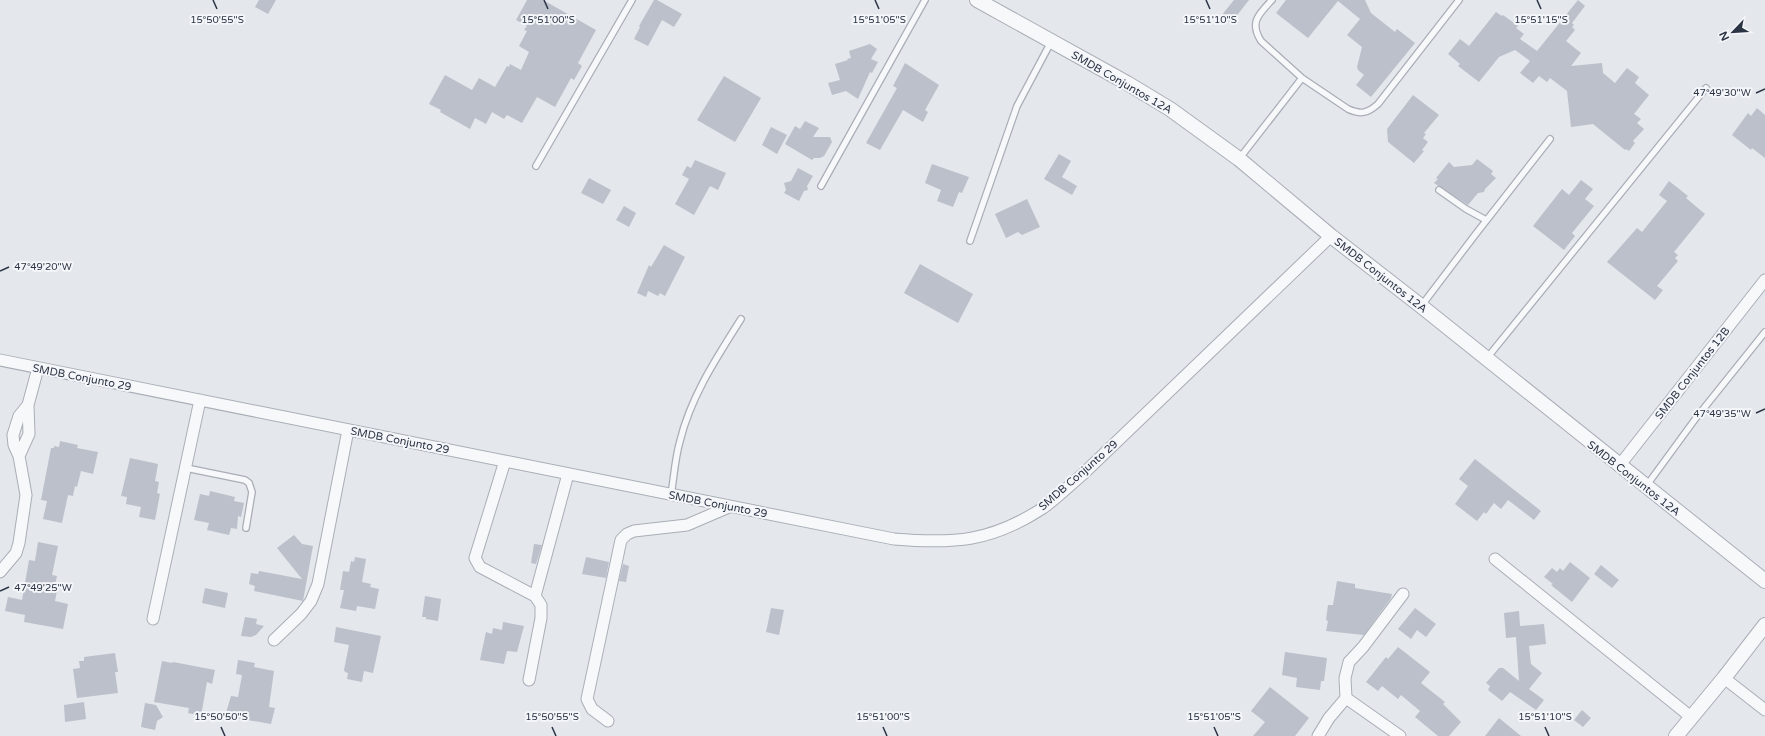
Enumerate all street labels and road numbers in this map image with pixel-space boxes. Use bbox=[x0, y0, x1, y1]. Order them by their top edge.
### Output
street label: SMDB Conjuntos 12A bbox=[1069, 48, 1174, 117]
street label: SMDB Conjuntos 12A bbox=[1332, 235, 1430, 316]
street label: SMDB Conjuntos 12B bbox=[1652, 324, 1733, 422]
street label: SMDB Conjunto 29 bbox=[31, 362, 133, 393]
street label: SMDB Conjunto 29 bbox=[349, 425, 451, 456]
street label: SMDB Conjunto 29 bbox=[1036, 437, 1121, 513]
street label: SMDB Conjuntos 12A bbox=[1585, 438, 1683, 519]
street label: SMDB Conjunto 29 bbox=[667, 489, 769, 520]

